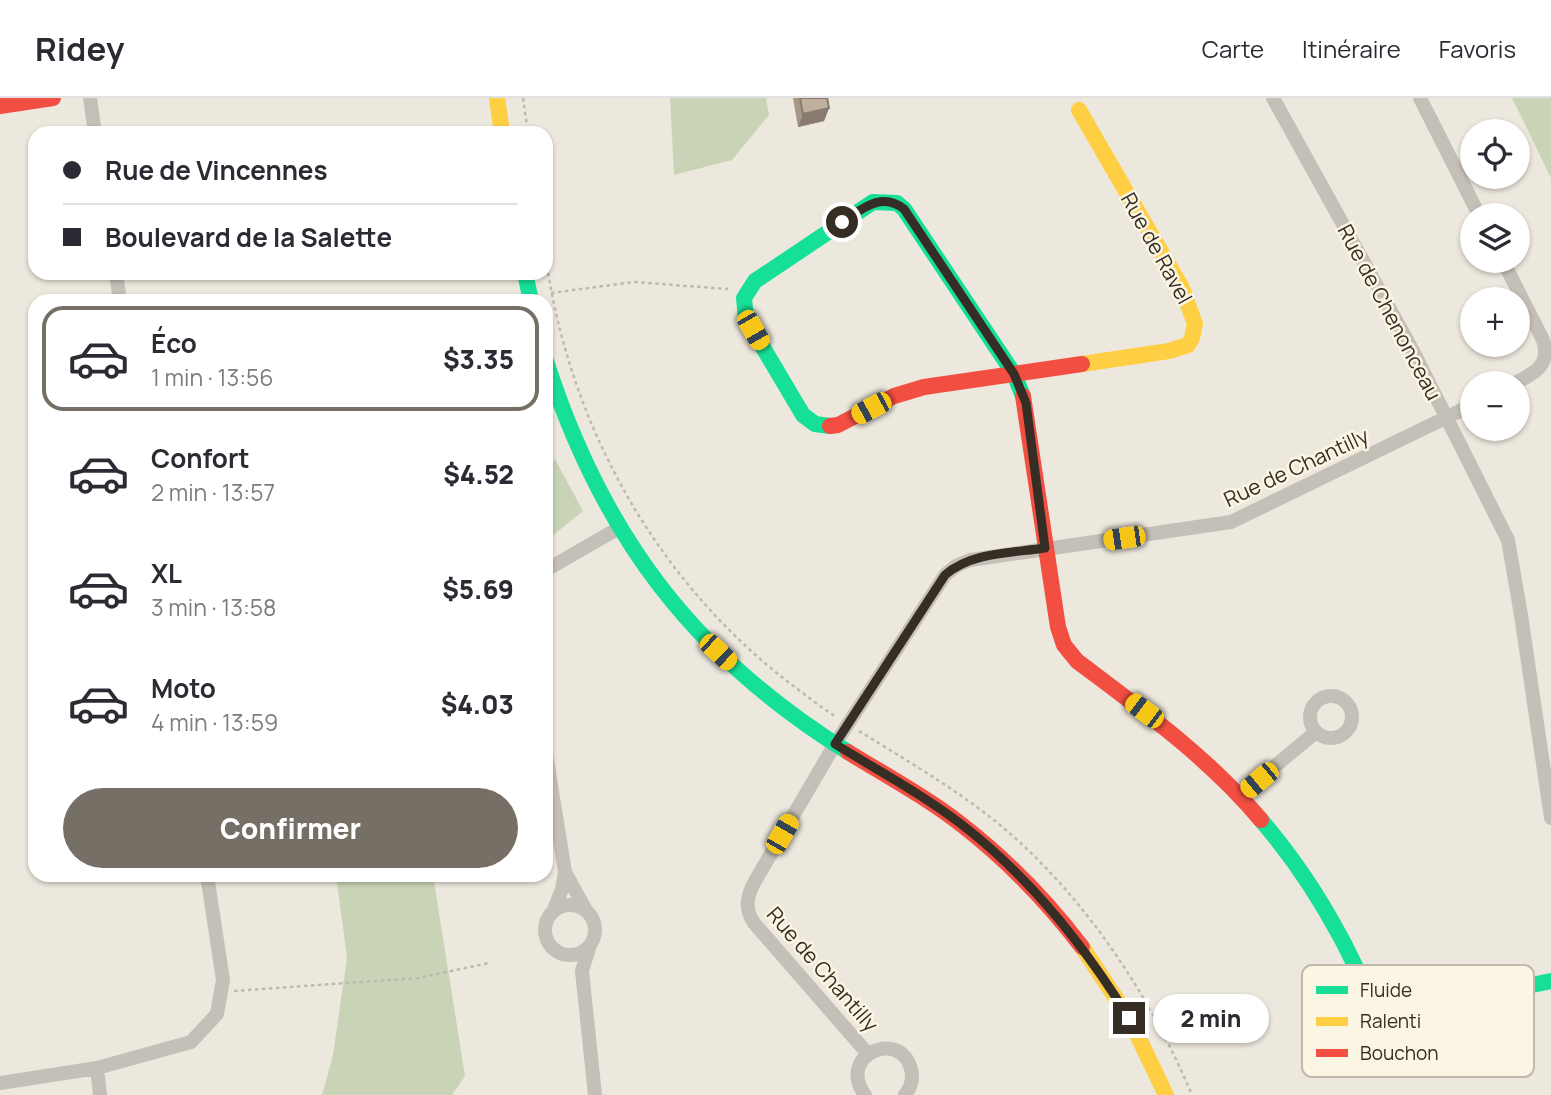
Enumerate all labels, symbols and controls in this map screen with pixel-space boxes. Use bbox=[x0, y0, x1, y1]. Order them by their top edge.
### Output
text: Ridey bbox=[35, 26, 124, 71]
text: Carte bbox=[1202, 32, 1264, 65]
text: Itinéraire bbox=[1302, 32, 1401, 65]
text: Favoris bbox=[1439, 32, 1516, 65]
map controls bbox=[1460, 119, 1530, 441]
button: locate bbox=[1460, 119, 1530, 189]
text: Rue de Vincennes bbox=[105, 152, 328, 188]
street label: Rue de Ravel bbox=[1115, 187, 1199, 309]
button: layers bbox=[1460, 203, 1530, 273]
route start bbox=[826, 206, 858, 238]
text: Boulevard de la Salette bbox=[105, 219, 392, 255]
street label: Rue de Chenonceau bbox=[1332, 219, 1448, 405]
button: + bbox=[1460, 287, 1530, 357]
car bbox=[734, 307, 773, 353]
text: Éco bbox=[151, 325, 197, 361]
icon: car bbox=[67, 327, 130, 390]
text: $3.35 bbox=[443, 341, 514, 377]
text: 1 min · 13:56 bbox=[151, 361, 274, 393]
button: − bbox=[1460, 371, 1530, 441]
car bbox=[848, 389, 895, 427]
street label: Rue de Chantilly bbox=[1219, 421, 1373, 513]
text: Confort bbox=[151, 440, 250, 476]
icon: car bbox=[67, 442, 130, 505]
text: $4.52 bbox=[443, 456, 514, 492]
text: 2 min · 13:57 bbox=[151, 476, 275, 508]
car bbox=[1102, 525, 1147, 551]
text: XL bbox=[151, 555, 182, 591]
icon: car bbox=[67, 557, 130, 620]
text: $5.69 bbox=[442, 571, 514, 607]
text: 3 min · 13:58 bbox=[151, 591, 276, 623]
car bbox=[696, 630, 741, 674]
text: Moto bbox=[151, 670, 216, 706]
icon: car bbox=[67, 672, 130, 735]
text: $4.03 bbox=[441, 686, 514, 722]
car bbox=[1121, 690, 1168, 732]
text: 4 min · 13:59 bbox=[151, 706, 278, 738]
car bbox=[1237, 758, 1282, 802]
button: Confirmer bbox=[63, 788, 518, 868]
car bbox=[763, 811, 802, 857]
street label: Rue de Chantilly bbox=[761, 901, 885, 1037]
legend bbox=[1302, 965, 1534, 1077]
text: Fluide bbox=[1360, 977, 1412, 1003]
callout: 2 min bbox=[1154, 993, 1269, 1042]
route end bbox=[1113, 1002, 1145, 1034]
text: 2 min bbox=[1181, 1002, 1242, 1034]
text: Ralenti bbox=[1360, 1008, 1421, 1034]
text: Bouchon bbox=[1360, 1040, 1439, 1066]

